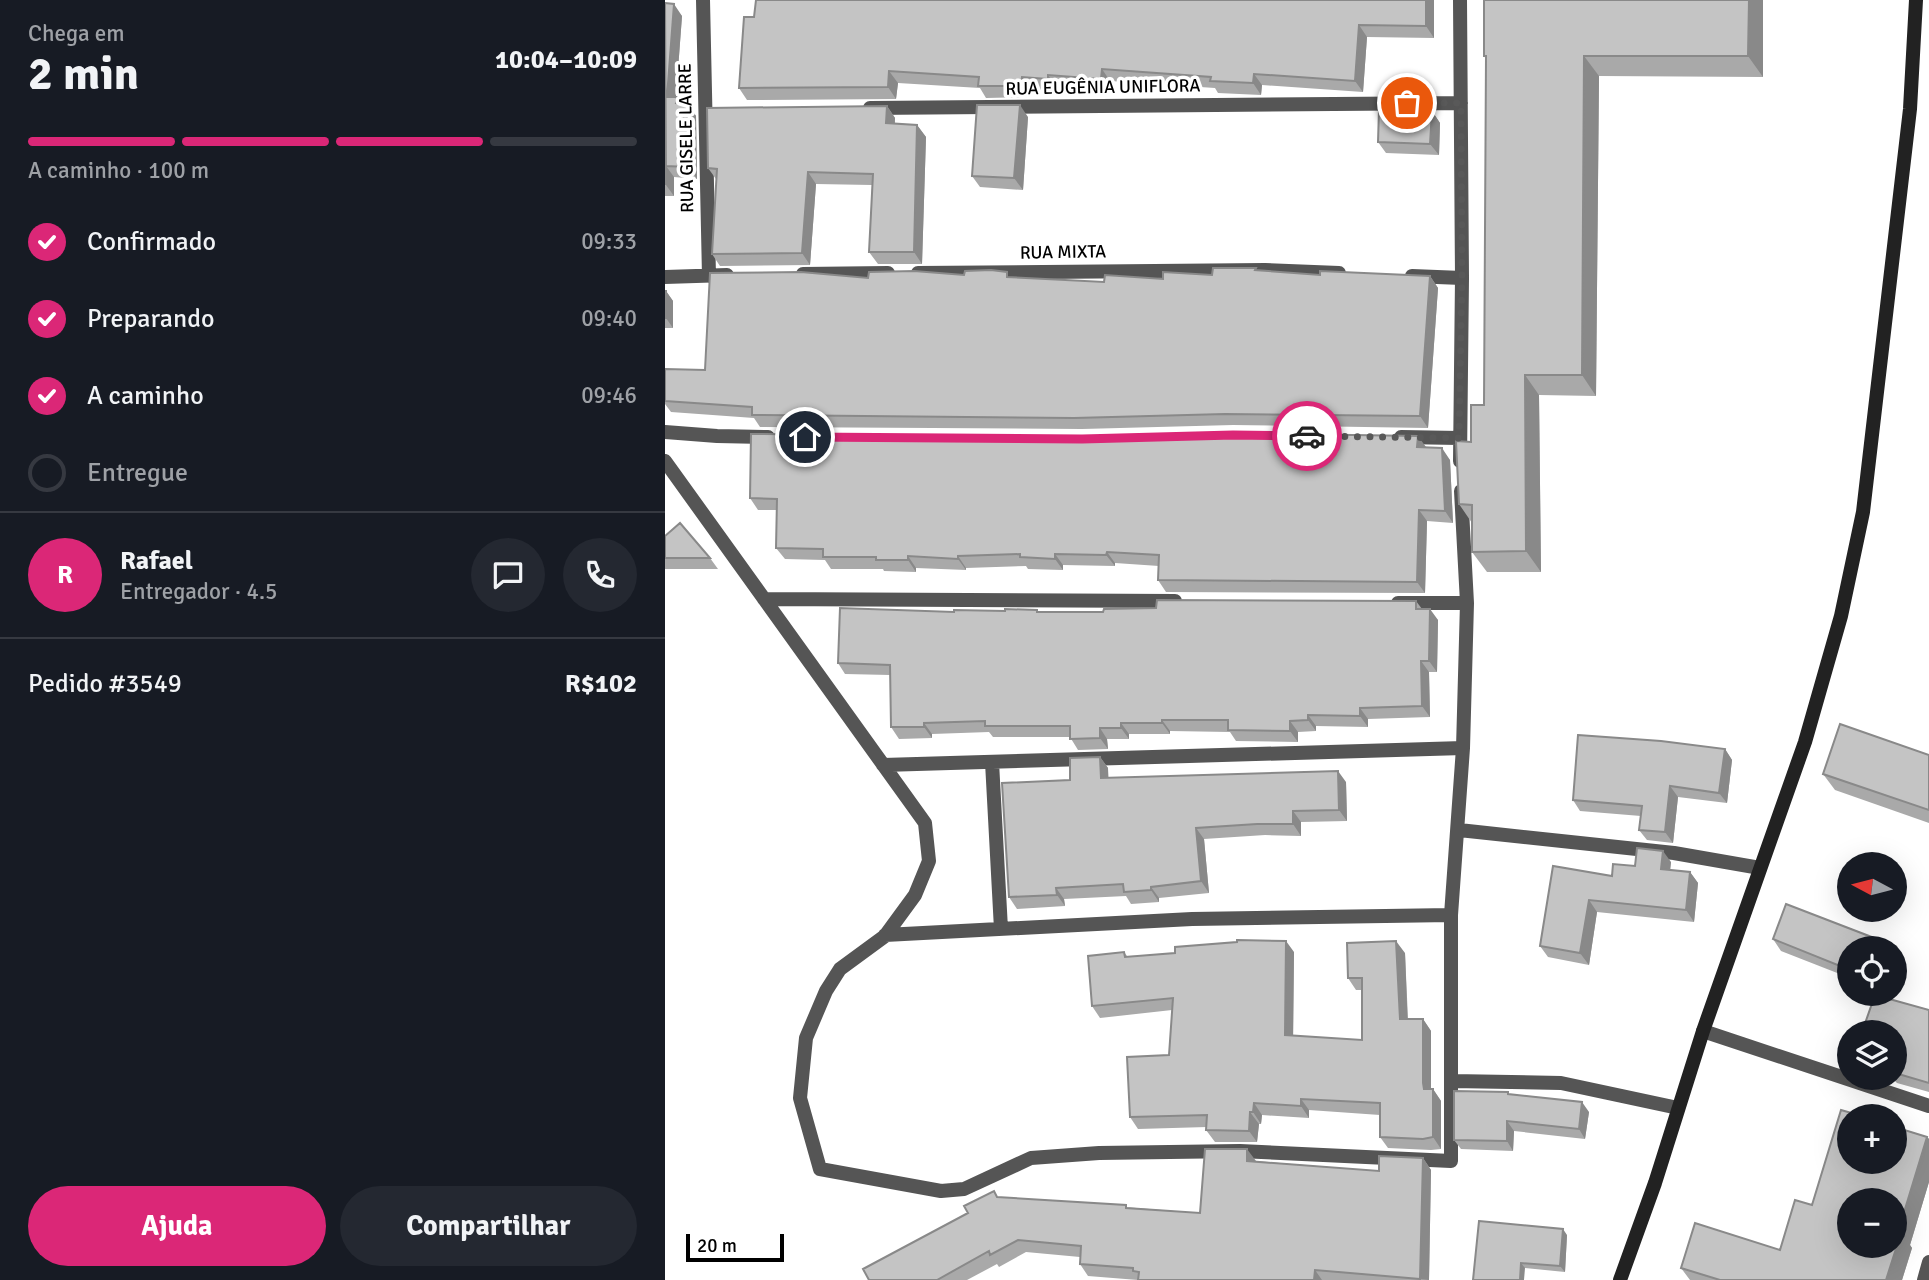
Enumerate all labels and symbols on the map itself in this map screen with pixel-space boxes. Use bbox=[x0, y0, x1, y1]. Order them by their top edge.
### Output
street label: RUA GISELE LARRE bbox=[674, 63, 698, 213]
pin bbox=[1377, 73, 1437, 133]
street label: RUA EUGÊNIA UNIFLORA bbox=[1005, 74, 1201, 100]
street label: RUA MIXTA bbox=[1020, 240, 1106, 264]
courier bbox=[1272, 401, 1342, 471]
pin bbox=[775, 407, 835, 467]
north arrow bbox=[1837, 852, 1907, 922]
scale bar bbox=[686, 1231, 784, 1263]

